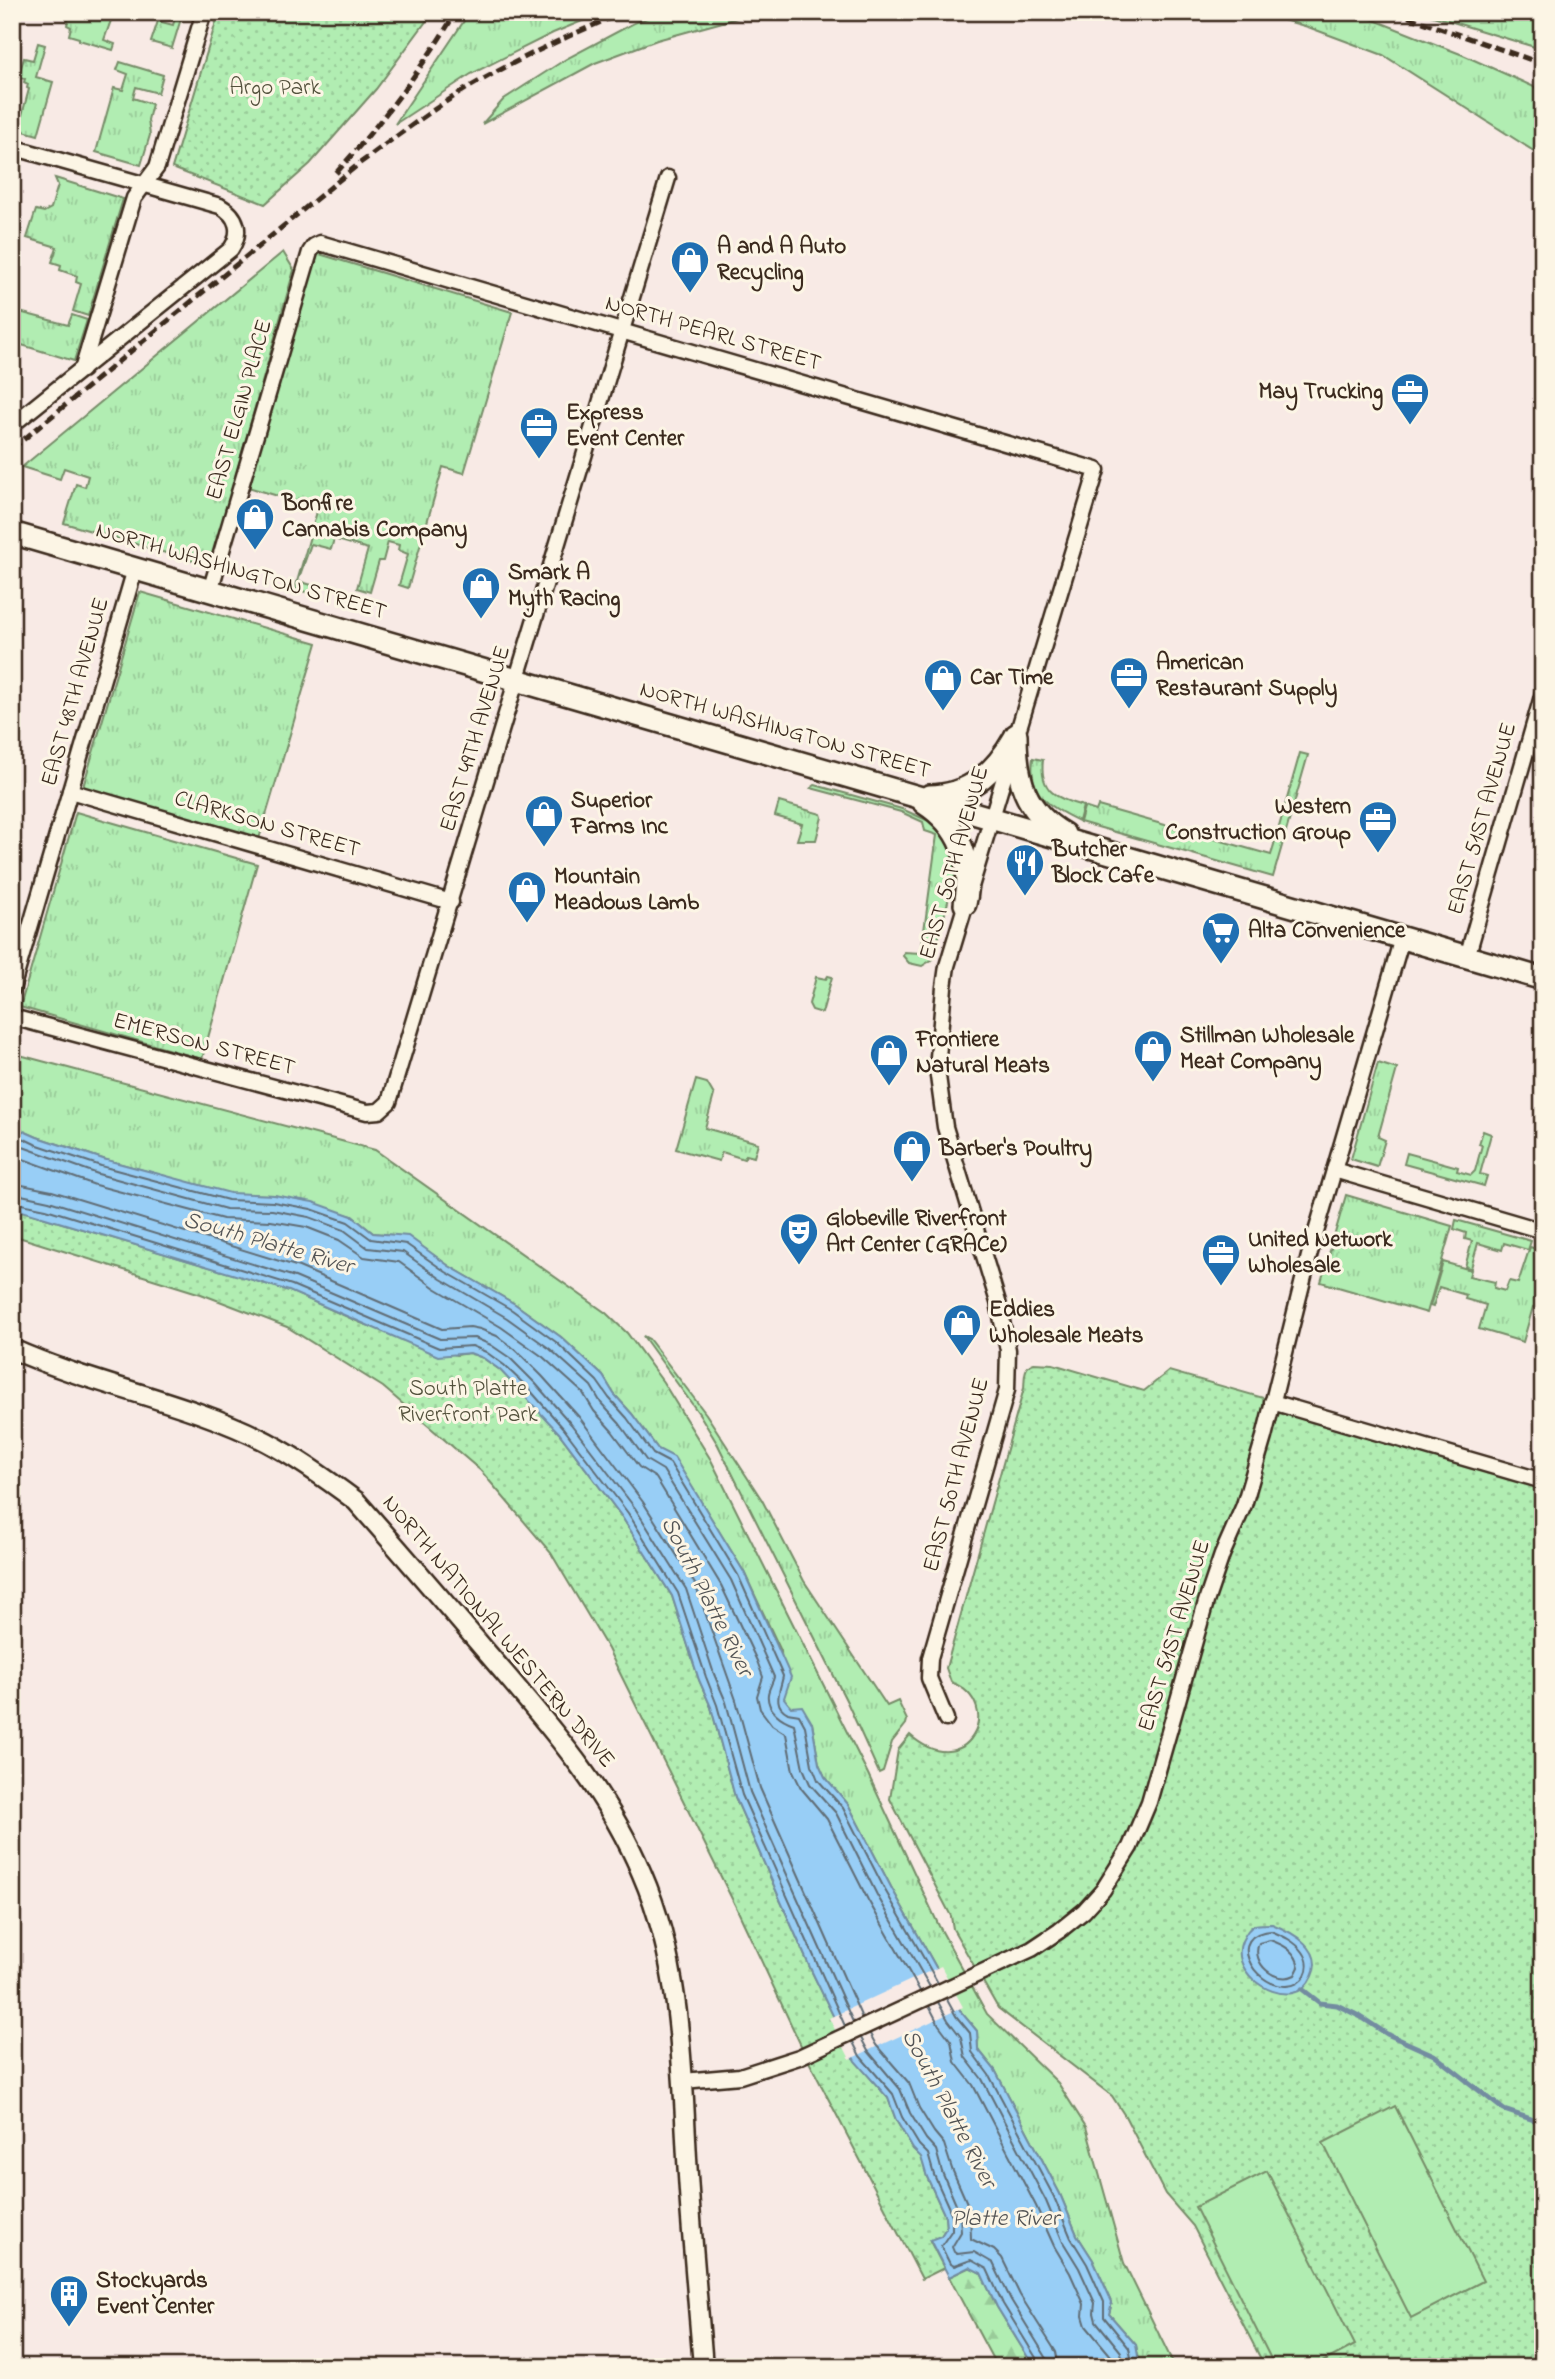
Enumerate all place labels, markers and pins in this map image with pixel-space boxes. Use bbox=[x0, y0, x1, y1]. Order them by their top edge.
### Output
place label: A and A Auto Recycling bbox=[717, 231, 846, 292]
shop icon: A and A Auto Recycling bbox=[669, 239, 711, 294]
office icon: May Trucking bbox=[1389, 371, 1431, 426]
place label: May Trucking bbox=[1259, 376, 1383, 411]
place label: Express Event Center bbox=[566, 397, 685, 456]
office icon: Express Event Center bbox=[518, 405, 560, 460]
place label: Bonfire Cannabis Company bbox=[281, 488, 468, 549]
shop icon: Bonfire Cannabis Company bbox=[234, 496, 276, 551]
place label: Smark A Myth Racing bbox=[508, 557, 620, 618]
shop icon: Smark A Myth Racing bbox=[460, 565, 502, 620]
place label: American Restaurant Supply bbox=[1156, 647, 1337, 708]
office icon: American Restaurant Supply bbox=[1108, 655, 1150, 710]
shop icon: Car Time bbox=[922, 657, 964, 712]
place label: Car Time bbox=[970, 662, 1054, 695]
place label: Superior Farms Inc bbox=[570, 785, 669, 844]
place label: Western Construction Group bbox=[1165, 791, 1351, 850]
shop icon: Superior Farms Inc bbox=[523, 793, 565, 848]
office icon: Western Construction Group bbox=[1357, 799, 1399, 854]
place label: Butcher Block Cafe bbox=[1051, 834, 1155, 893]
restaurant icon: Butcher Block Cafe bbox=[1004, 842, 1046, 897]
place label: Mountain Meadows Lamb bbox=[554, 861, 700, 920]
shop icon: Mountain Meadows Lamb bbox=[506, 869, 548, 924]
supermarket icon: Alta Convenience bbox=[1200, 910, 1242, 965]
place label: Alta Convenience bbox=[1248, 915, 1406, 948]
place label: Stillman Wholesale Meat Company bbox=[1180, 1020, 1355, 1081]
place label: Frontiere Natural Meats bbox=[915, 1024, 1050, 1083]
shop icon: Stillman Wholesale Meat Company bbox=[1132, 1028, 1174, 1083]
shop icon: Frontiere Natural Meats bbox=[868, 1032, 910, 1087]
shop icon: Barber's Poultry bbox=[891, 1128, 933, 1183]
place label: Barber's Poultry bbox=[938, 1133, 1092, 1168]
place label: Globeville Riverfront Art Center (GRACe) bbox=[826, 1203, 1007, 1262]
theatre icon: Globeville Riverfront Art Center (GRACe) bbox=[778, 1211, 820, 1266]
place label: United Network Wholesale bbox=[1248, 1224, 1393, 1283]
office icon: United Network Wholesale bbox=[1200, 1232, 1242, 1287]
place label: Eddies Wholesale Meats bbox=[989, 1294, 1144, 1353]
shop icon: Eddies Wholesale Meats bbox=[941, 1302, 983, 1357]
place label: Stockyards Event Center bbox=[96, 2265, 215, 2324]
building icon: Stockyards Event Center bbox=[48, 2273, 90, 2328]

